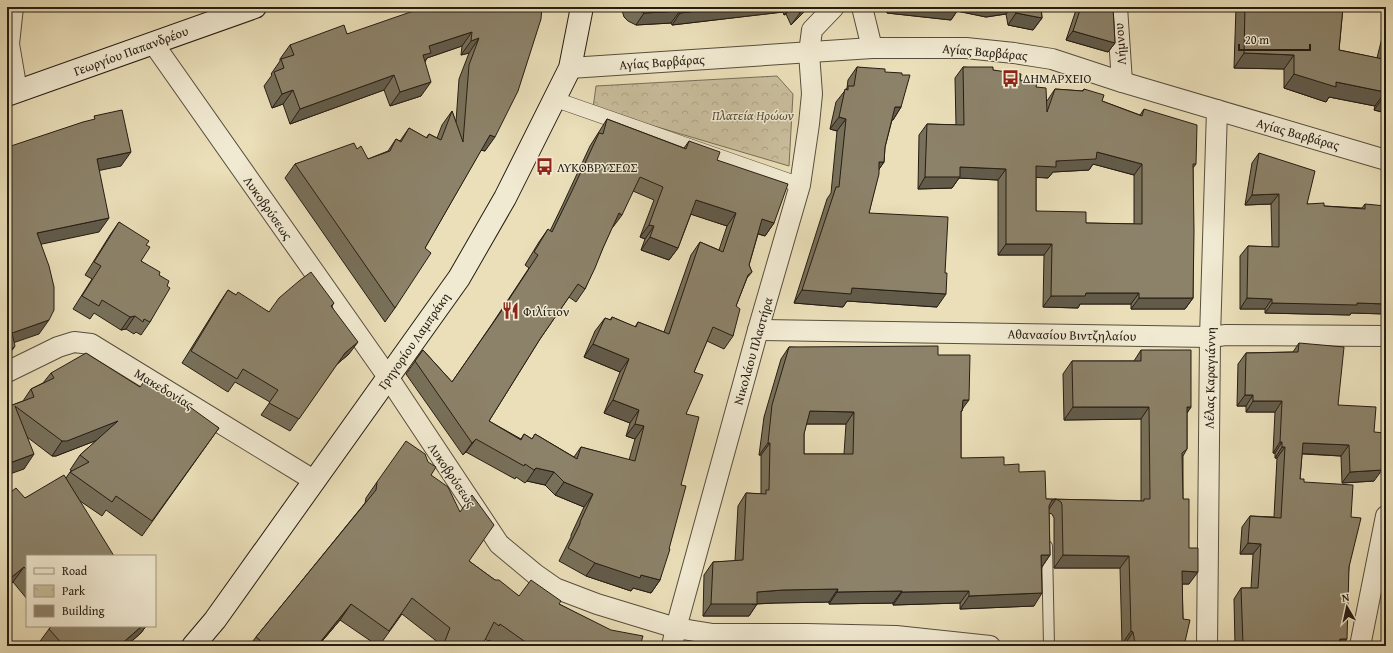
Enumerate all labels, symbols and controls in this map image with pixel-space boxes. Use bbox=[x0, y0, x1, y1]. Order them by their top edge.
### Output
street label: Γεωργίου Παπανδρέου bbox=[71, 21, 191, 81]
street label: Λήμνου bbox=[1109, 22, 1131, 66]
scale bar bbox=[1239, 26, 1310, 52]
text: 20 m bbox=[1245, 31, 1269, 48]
street label: Αγίας Βαρβάρας bbox=[941, 39, 1029, 65]
street label: Αγίας Βαρβάρας bbox=[619, 49, 706, 74]
bus stop icon: ΔΗΜΑΡΧΕΙΟ bbox=[1000, 68, 1020, 88]
place label: ΔΗΜΑΡΧΕΙΟ bbox=[1023, 69, 1091, 88]
park label: Πλατεία Ηρώων bbox=[711, 106, 794, 125]
street label: Αγίας Βαρβάρας bbox=[1254, 113, 1342, 155]
bus stop icon: ΛΥΚΟΒΡΥΣΕΩΣ bbox=[534, 157, 554, 177]
place label: ΛΥΚΟΒΡΥΣΕΩΣ bbox=[557, 158, 638, 177]
street label: Λυκοβρύσεως bbox=[239, 172, 297, 244]
street label: Γρηγορίου Λαμπράκη bbox=[373, 289, 455, 393]
street label: Νικολάου Πλαστήρα bbox=[729, 295, 777, 407]
restaurant icon: Φιλίτιον bbox=[500, 301, 520, 321]
place label: Φιλίτιον bbox=[523, 302, 570, 321]
street label: Αθανασίου Βιντζηλαίου bbox=[1007, 324, 1137, 346]
street label: Λέλας Καραγιάννη bbox=[1200, 327, 1220, 429]
street label: Μακεδονίας bbox=[131, 364, 198, 414]
street label: Λυκοβρύσεως bbox=[423, 439, 481, 511]
legend bbox=[26, 555, 156, 627]
text: Road bbox=[62, 562, 88, 579]
text: Park bbox=[62, 582, 86, 599]
north arrow bbox=[1327, 587, 1367, 627]
text: N bbox=[1341, 589, 1351, 606]
text: Building bbox=[62, 602, 105, 619]

